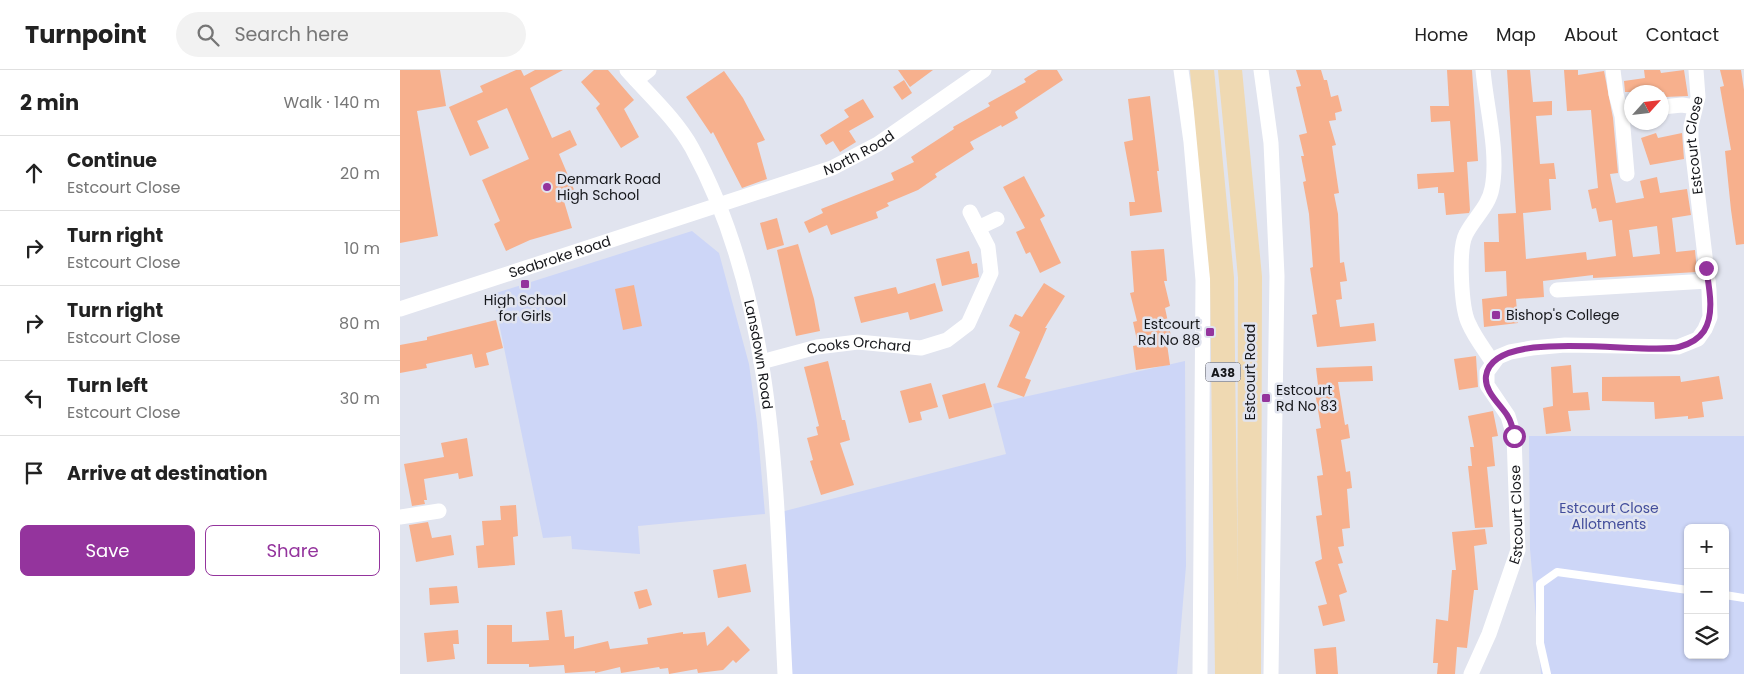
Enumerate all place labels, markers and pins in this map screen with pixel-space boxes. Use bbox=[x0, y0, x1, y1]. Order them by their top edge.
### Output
place label: Denmark Road High School bbox=[557, 169, 661, 205]
marker: Denmark Road High School bbox=[541, 181, 553, 193]
marker: High School for Girls bbox=[519, 278, 531, 290]
place label: High School for Girls bbox=[484, 290, 566, 326]
place label: Bishop's College bbox=[1506, 305, 1620, 325]
marker: Bishop's College bbox=[1490, 309, 1502, 321]
place label: Estcourt Rd No 88 bbox=[1138, 314, 1200, 350]
marker: Estcourt Rd No 88 bbox=[1204, 326, 1216, 338]
place label: Estcourt Rd No 83 bbox=[1276, 380, 1337, 416]
marker: Estcourt Rd No 83 bbox=[1260, 392, 1272, 404]

